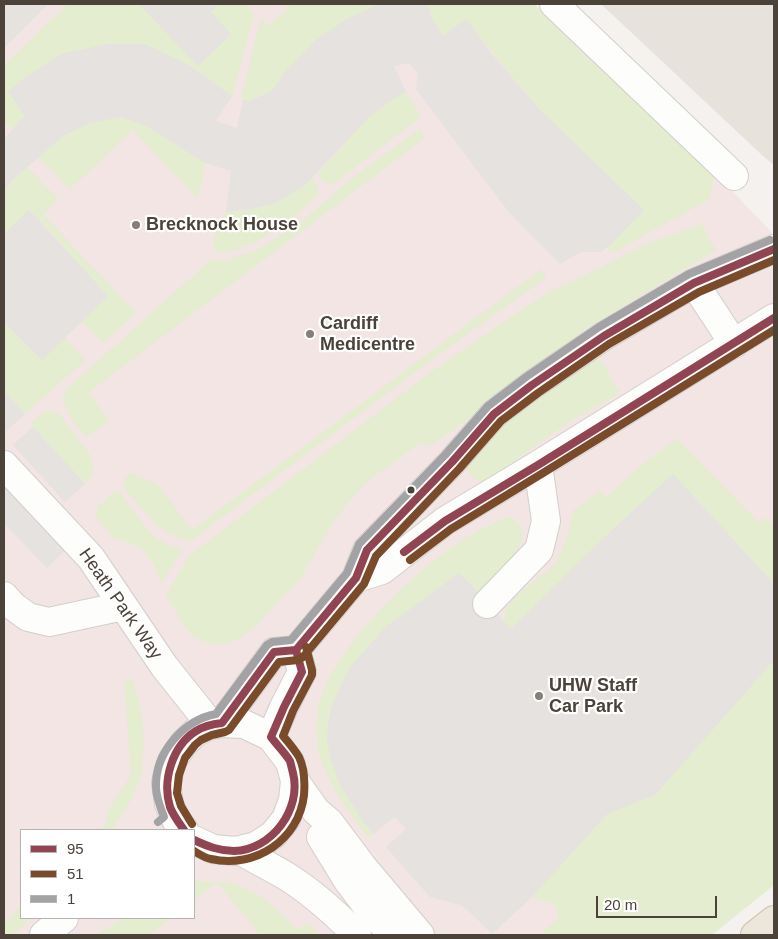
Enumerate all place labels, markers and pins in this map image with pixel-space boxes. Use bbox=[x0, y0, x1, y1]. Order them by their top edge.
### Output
place label: Brecknock House bbox=[146, 214, 298, 236]
marker: Brecknock House bbox=[130, 219, 142, 231]
place label: Cardiff Medicentre bbox=[320, 313, 415, 356]
marker: Cardiff Medicentre bbox=[304, 328, 316, 340]
unlabelled marker bbox=[406, 485, 416, 495]
place label: UHW Staff Car Park bbox=[549, 675, 637, 718]
marker: UHW Staff Car Park bbox=[533, 690, 545, 702]

